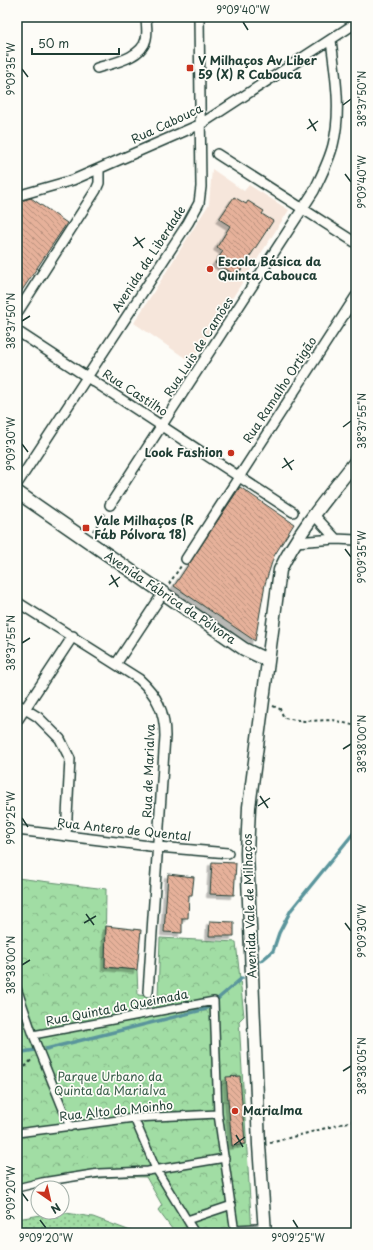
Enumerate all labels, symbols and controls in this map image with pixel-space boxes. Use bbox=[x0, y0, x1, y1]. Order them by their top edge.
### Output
text: 9°09'40"W bbox=[216, 2, 271, 17]
scale bar bbox=[32, 30, 119, 56]
text: 50 m bbox=[38, 34, 69, 52]
text: 9°09'35"W bbox=[3, 42, 18, 95]
place label: V Milhaços Av Liber 59 (X) R Cabouca bbox=[198, 51, 318, 83]
marker: V Milhaços Av Liber 59 (X) R Cabouca bbox=[185, 63, 195, 73]
text: 38°37'50"N bbox=[354, 71, 369, 127]
street label: Rua Cabouca bbox=[128, 98, 206, 148]
text: 9°09'40"W bbox=[354, 154, 369, 209]
street label: Avenida da Liberdade bbox=[107, 202, 189, 315]
place label: Escola Básica da Quinta Cabouca bbox=[218, 252, 322, 284]
marker: Escola Básica da Quinta Cabouca bbox=[205, 264, 215, 274]
text: 38°37'50"N bbox=[3, 293, 18, 349]
street label: Rua Luis de Camões bbox=[159, 293, 237, 400]
street label: Rua Ramalho Ortigão bbox=[238, 332, 321, 446]
street label: Rua Castilho bbox=[99, 364, 172, 420]
text: 38°37'55"N bbox=[354, 393, 369, 449]
text: 9°09'30"W bbox=[3, 416, 18, 471]
place label: Look Fashion bbox=[145, 443, 223, 461]
marker: Look Fashion bbox=[226, 448, 236, 458]
place label: Vale Milhaços (R Fáb Pólvora 18) bbox=[94, 511, 194, 543]
marker: Vale Milhaços (R Fáb Pólvora 18) bbox=[81, 523, 91, 533]
text: 9°09'35"W bbox=[354, 530, 369, 583]
street label: Avenida Fábrica da Pólvora bbox=[101, 546, 240, 648]
text: 38°37'55"N bbox=[3, 615, 18, 671]
text: 38°38'00"N bbox=[354, 714, 369, 773]
street label: Rua de Marialva bbox=[137, 723, 159, 818]
text: 9°09'25"W bbox=[3, 791, 18, 845]
street label: Rua Antero de Quental bbox=[56, 813, 192, 845]
street label: Avenida Vale de Milhaços bbox=[237, 833, 261, 979]
text: 9°09'30"W bbox=[354, 903, 369, 958]
text: 38°38'00"N bbox=[3, 935, 18, 994]
street label: Rua Quinta da Queimada bbox=[44, 984, 190, 1030]
text: 38°38'05"N bbox=[354, 1037, 369, 1095]
park label: Parque Urbano da Quinta da Marialva bbox=[54, 1067, 167, 1099]
street label: Rua Alto do Moinho bbox=[58, 1095, 174, 1125]
place label: Marialma bbox=[243, 1101, 303, 1119]
marker: Marialma bbox=[230, 1106, 240, 1116]
text: 9°09'20"W bbox=[3, 1165, 18, 1220]
north arrow bbox=[30, 1180, 70, 1220]
text: N bbox=[47, 1199, 64, 1218]
text: 9°09'20"W bbox=[19, 1230, 74, 1245]
text: 9°09'25"W bbox=[271, 1230, 325, 1245]

